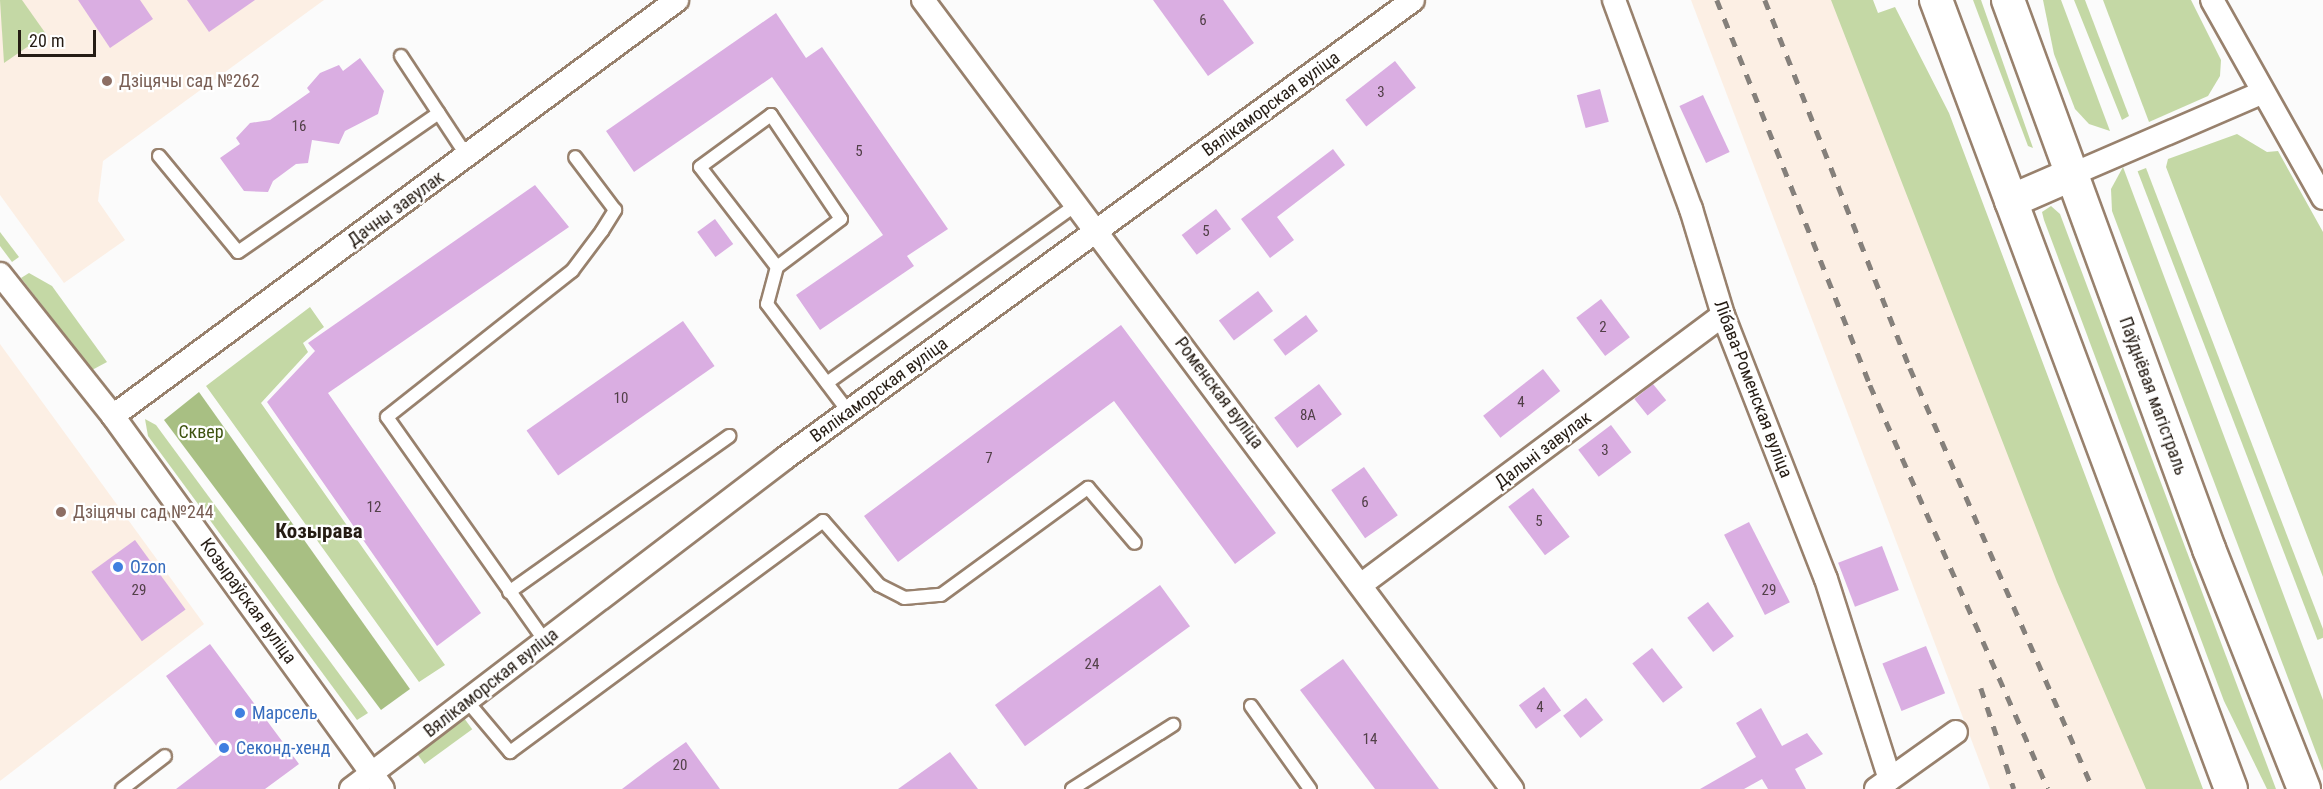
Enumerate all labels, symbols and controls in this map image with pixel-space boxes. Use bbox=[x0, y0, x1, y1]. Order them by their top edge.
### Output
house number: 6 bbox=[1199, 12, 1207, 30]
scale bar bbox=[21, 18, 99, 56]
text: 20 m bbox=[29, 30, 64, 51]
street label: Вялікаморская вуліца bbox=[1198, 47, 1344, 161]
place label: Дзіцячы сад №262 bbox=[119, 70, 260, 92]
marker: Дзіцячы сад №262 bbox=[100, 74, 114, 88]
house number: 3 bbox=[1377, 84, 1385, 102]
house number: 16 bbox=[292, 118, 306, 136]
house number: 5 bbox=[855, 143, 863, 161]
street label: Дачны завулак bbox=[344, 167, 448, 251]
house number: 5 bbox=[1202, 223, 1210, 241]
street label: Лібава-Роменская вуліца bbox=[1709, 297, 1797, 481]
street label: Паўднёвая магістраль bbox=[2114, 314, 2192, 478]
house number: 2 bbox=[1599, 319, 1607, 337]
street label: Вялікаморская вуліца bbox=[806, 333, 952, 447]
street label: Роменская вуліца bbox=[1170, 333, 1268, 453]
house number: 10 bbox=[614, 390, 628, 408]
house number: 4 bbox=[1517, 394, 1525, 412]
house number: 8А bbox=[1300, 407, 1316, 425]
street label: Дальні завулак bbox=[1491, 407, 1595, 493]
park label: Сквер bbox=[178, 421, 224, 443]
house number: 3 bbox=[1601, 442, 1609, 460]
house number: 7 bbox=[985, 450, 993, 468]
house number: 6 bbox=[1361, 494, 1369, 512]
house number: 12 bbox=[367, 499, 381, 517]
place label: Дзіцячы сад №244 bbox=[73, 501, 214, 523]
marker: Дзіцячы сад №244 bbox=[54, 505, 68, 519]
house number: 5 bbox=[1535, 513, 1543, 531]
district label: Козырава bbox=[275, 518, 363, 544]
street label: Козыраўская вуліца bbox=[195, 534, 301, 668]
place label: Ozon bbox=[130, 556, 166, 578]
marker: Ozon bbox=[111, 560, 125, 574]
house number: 29 bbox=[132, 582, 146, 600]
house number: 29 bbox=[1762, 582, 1776, 600]
street label: Вялікаморская вуліца bbox=[420, 624, 562, 742]
house number: 24 bbox=[1085, 656, 1099, 674]
house number: 4 bbox=[1536, 699, 1544, 717]
place label: Марсель bbox=[252, 702, 318, 724]
marker: Марсель bbox=[233, 706, 247, 720]
house number: 14 bbox=[1363, 731, 1377, 749]
place label: Секонд-хенд bbox=[236, 737, 330, 759]
marker: Секонд-хенд bbox=[217, 741, 231, 755]
house number: 20 bbox=[673, 757, 687, 775]

